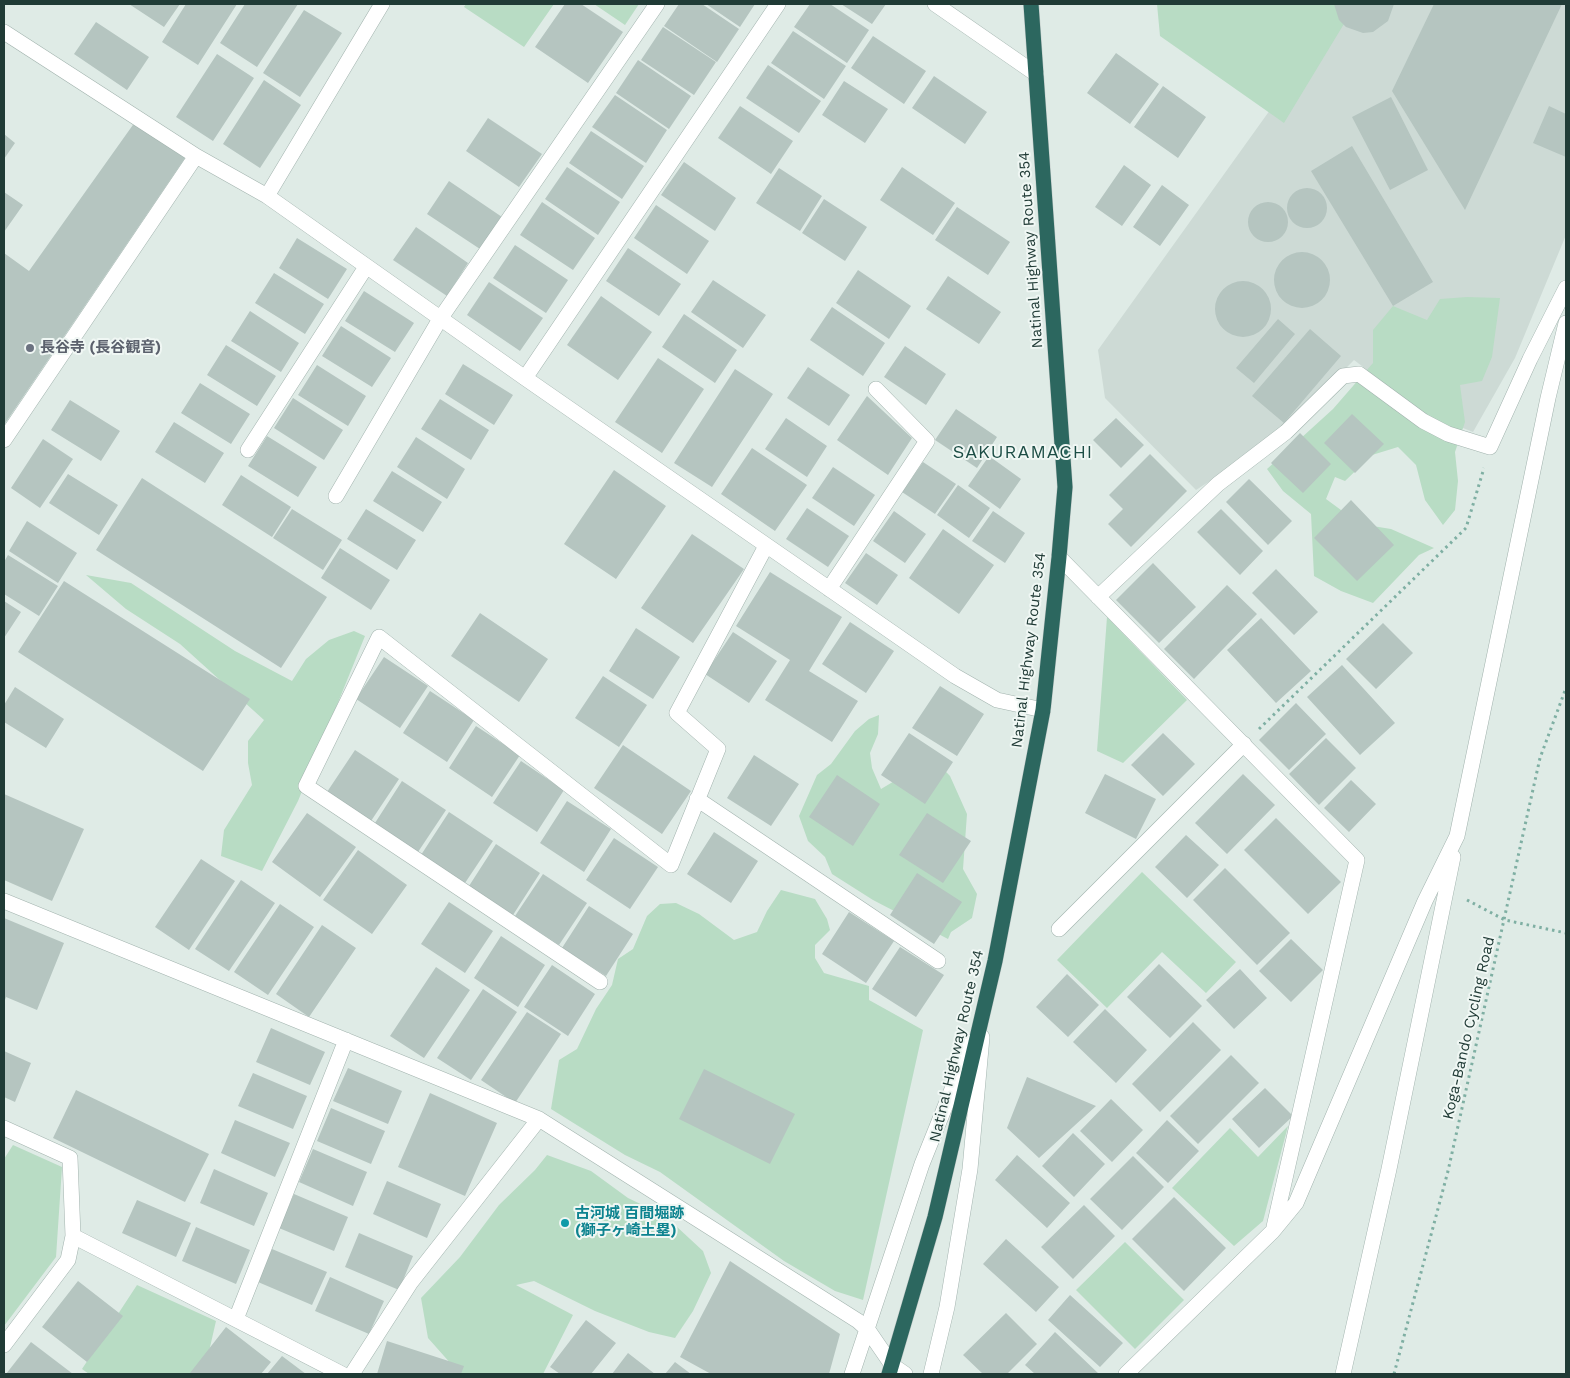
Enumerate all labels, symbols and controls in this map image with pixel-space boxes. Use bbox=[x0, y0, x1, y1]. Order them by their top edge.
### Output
street label: Natinal Highway Route 354 bbox=[1015, 151, 1047, 349]
place label: 長谷寺 (長谷観音) bbox=[40, 339, 161, 357]
marker: 長谷寺 (長谷観音) bbox=[24, 342, 36, 354]
district label: SAKURAMACHI bbox=[951, 442, 1095, 464]
street label: Natinal Highway Route 354 bbox=[1008, 551, 1050, 749]
street label: Koga-Bando Cycling Road bbox=[1439, 935, 1499, 1121]
street label: Natinal Highway Route 354 bbox=[926, 948, 988, 1144]
place label: 古河城 百間堀跡 (獅子ヶ崎土塁) bbox=[575, 1205, 684, 1240]
marker: 古河城 百間堀跡 (獅子ヶ崎土塁) bbox=[559, 1217, 571, 1229]

